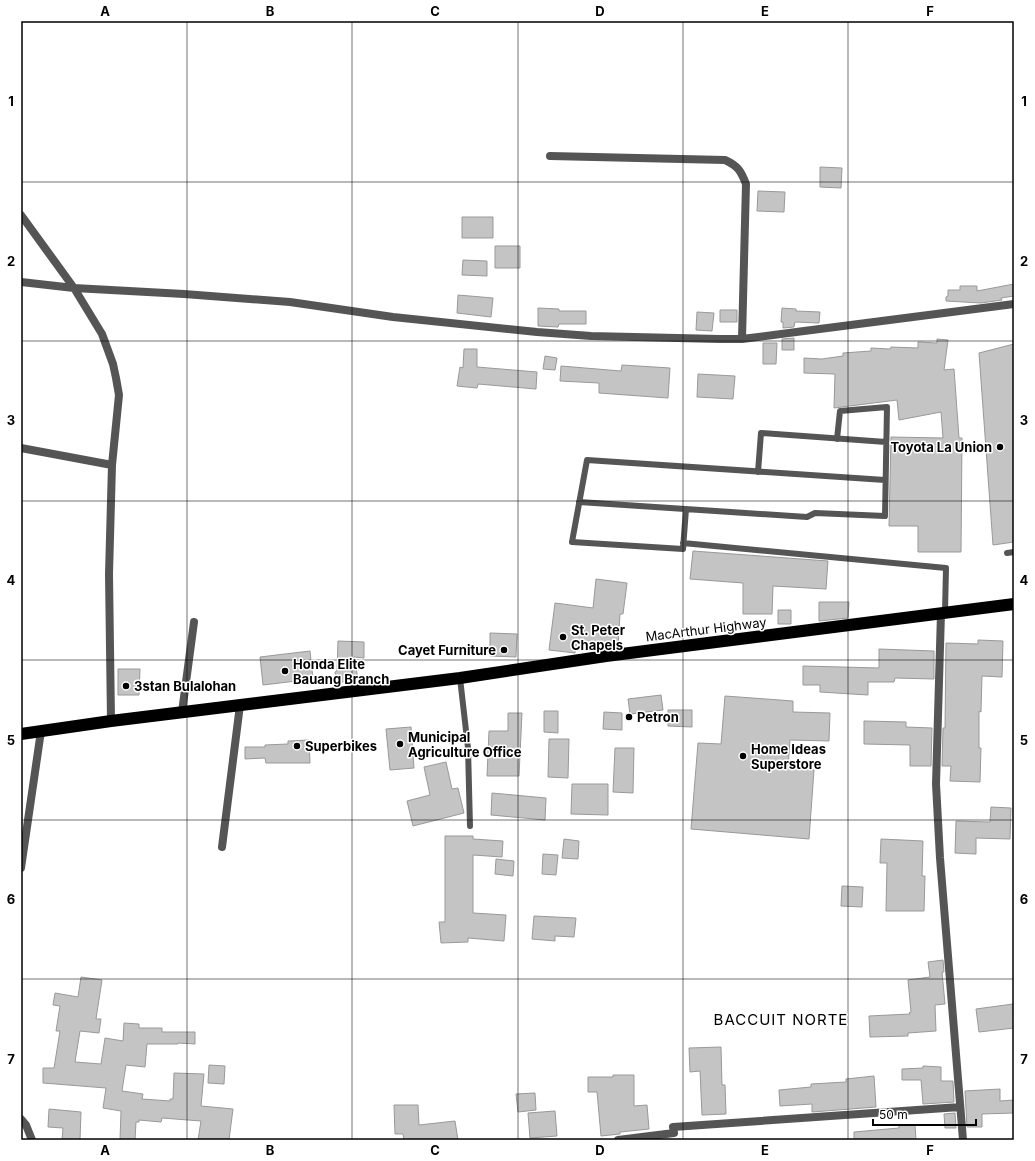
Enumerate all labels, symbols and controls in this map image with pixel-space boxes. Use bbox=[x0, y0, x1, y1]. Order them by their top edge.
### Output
text: A bbox=[100, 3, 110, 19]
text: B bbox=[266, 3, 275, 19]
text: C bbox=[430, 3, 440, 19]
text: D bbox=[595, 3, 605, 19]
text: E bbox=[761, 3, 769, 19]
text: F bbox=[926, 3, 934, 19]
text: 1 bbox=[8, 93, 14, 109]
text: 1 bbox=[1021, 93, 1027, 109]
text: 2 bbox=[7, 253, 15, 269]
text: 2 bbox=[1020, 253, 1028, 269]
text: 3 bbox=[7, 412, 15, 428]
text: 3 bbox=[1020, 412, 1028, 428]
place label: Toyota La Union bbox=[890, 439, 992, 455]
marker: Toyota La Union bbox=[995, 442, 1005, 452]
text: 4 bbox=[7, 572, 16, 588]
text: 4 bbox=[1020, 572, 1029, 588]
street label: MacArthur Highway bbox=[645, 614, 767, 644]
place label: St. Peter Chapels bbox=[571, 622, 626, 653]
marker: St. Peter Chapels bbox=[558, 632, 568, 642]
place label: Cayet Furniture bbox=[398, 642, 496, 658]
marker: Cayet Furniture bbox=[499, 645, 509, 655]
place label: Honda Elite Bauang Branch bbox=[293, 656, 389, 687]
marker: Honda Elite Bauang Branch bbox=[280, 666, 290, 676]
place label: 3stan Bulalohan bbox=[134, 678, 236, 694]
marker: 3stan Bulalohan bbox=[121, 681, 131, 691]
place label: Petron bbox=[637, 709, 679, 725]
marker: Petron bbox=[624, 712, 634, 722]
place label: Municipal Agriculture Office bbox=[408, 729, 522, 760]
text: 5 bbox=[7, 732, 15, 748]
text: 5 bbox=[1020, 732, 1028, 748]
place label: Superbikes bbox=[305, 738, 377, 754]
marker: Municipal Agriculture Office bbox=[395, 739, 405, 749]
marker: Superbikes bbox=[292, 741, 302, 751]
place label: Home Ideas Superstore bbox=[751, 741, 826, 772]
marker: Home Ideas Superstore bbox=[738, 751, 748, 761]
text: 6 bbox=[7, 891, 15, 907]
text: 6 bbox=[1020, 891, 1028, 907]
district label: BACCUIT NORTE bbox=[714, 1010, 848, 1029]
text: 7 bbox=[7, 1051, 15, 1067]
text: 7 bbox=[1020, 1051, 1028, 1067]
scale bar bbox=[873, 1101, 976, 1127]
text: 50 m bbox=[879, 1107, 908, 1122]
text: A bbox=[100, 1142, 110, 1158]
text: B bbox=[266, 1142, 275, 1158]
text: C bbox=[430, 1142, 440, 1158]
text: D bbox=[595, 1142, 605, 1158]
text: E bbox=[761, 1142, 769, 1158]
text: F bbox=[926, 1142, 934, 1158]

